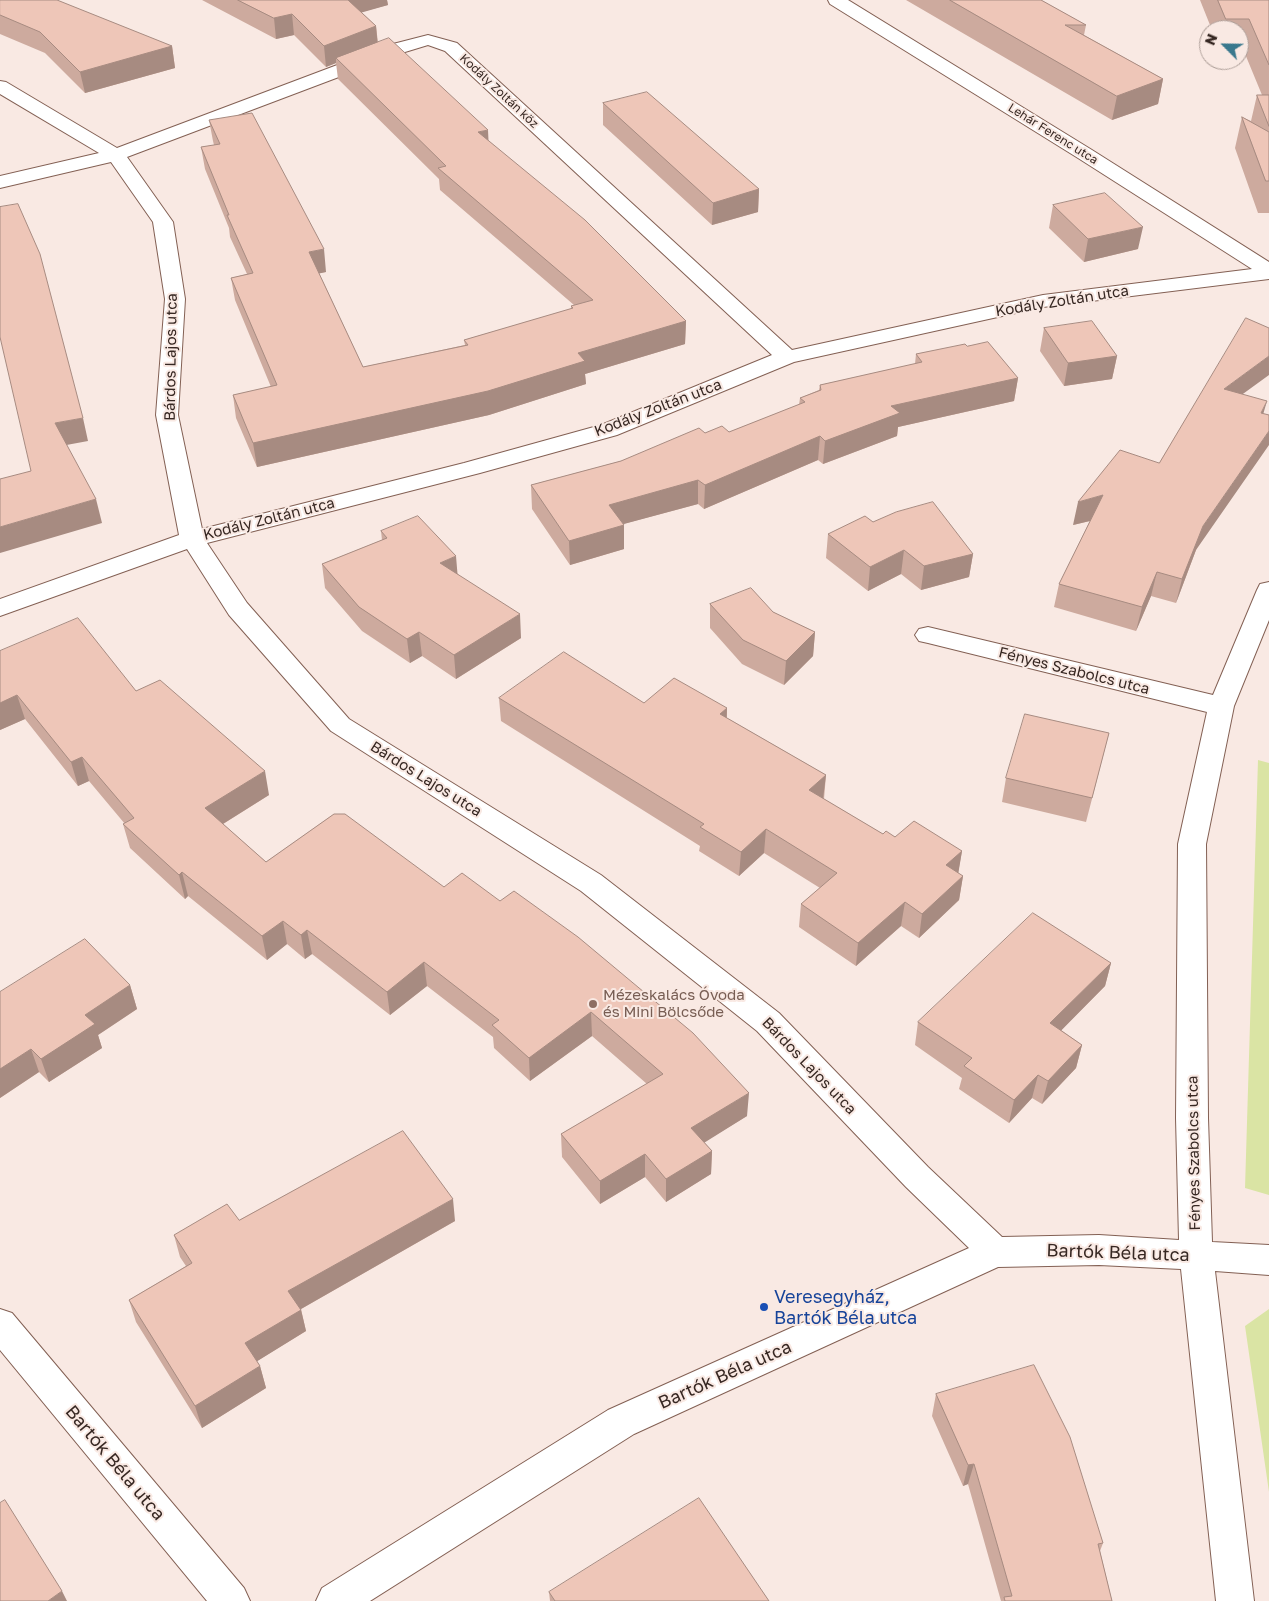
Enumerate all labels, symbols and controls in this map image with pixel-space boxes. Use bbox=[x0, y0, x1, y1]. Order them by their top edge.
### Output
north arrow bbox=[1199, 20, 1249, 70]
text: N bbox=[1201, 31, 1221, 48]
street label: Kodály Zoltán köz bbox=[457, 51, 541, 131]
street label: Lehár Ferenc utca bbox=[1005, 101, 1101, 167]
street label: Kodály Zoltán utca bbox=[994, 282, 1130, 320]
street label: Bárdos Lajos utca bbox=[161, 293, 181, 421]
street label: Kodály Zoltán utca bbox=[592, 375, 724, 441]
street label: Kodály Zoltán utca bbox=[201, 494, 337, 544]
street label: Fényes Szabolcs utca bbox=[997, 644, 1151, 698]
street label: Bárdos Lajos utca bbox=[367, 738, 485, 820]
place label: Mézeskalács Óvoda és Mini Bölcsőde bbox=[603, 986, 745, 1021]
marker: Mézeskalács Óvoda és Mini Bölcsőde bbox=[587, 998, 599, 1010]
street label: Bárdos Lajos utca bbox=[758, 1014, 860, 1118]
street label: Fényes Szabolcs utca bbox=[1184, 1075, 1204, 1231]
street label: Bartók Béla utca bbox=[1046, 1240, 1190, 1266]
place label: Veresegyház, Bartók Béla utca bbox=[774, 1286, 917, 1328]
marker: Veresegyház, Bartók Béla utca bbox=[758, 1301, 770, 1313]
street label: Bartók Béla utca bbox=[655, 1336, 795, 1414]
street label: Bartók Béla utca bbox=[61, 1401, 169, 1525]

